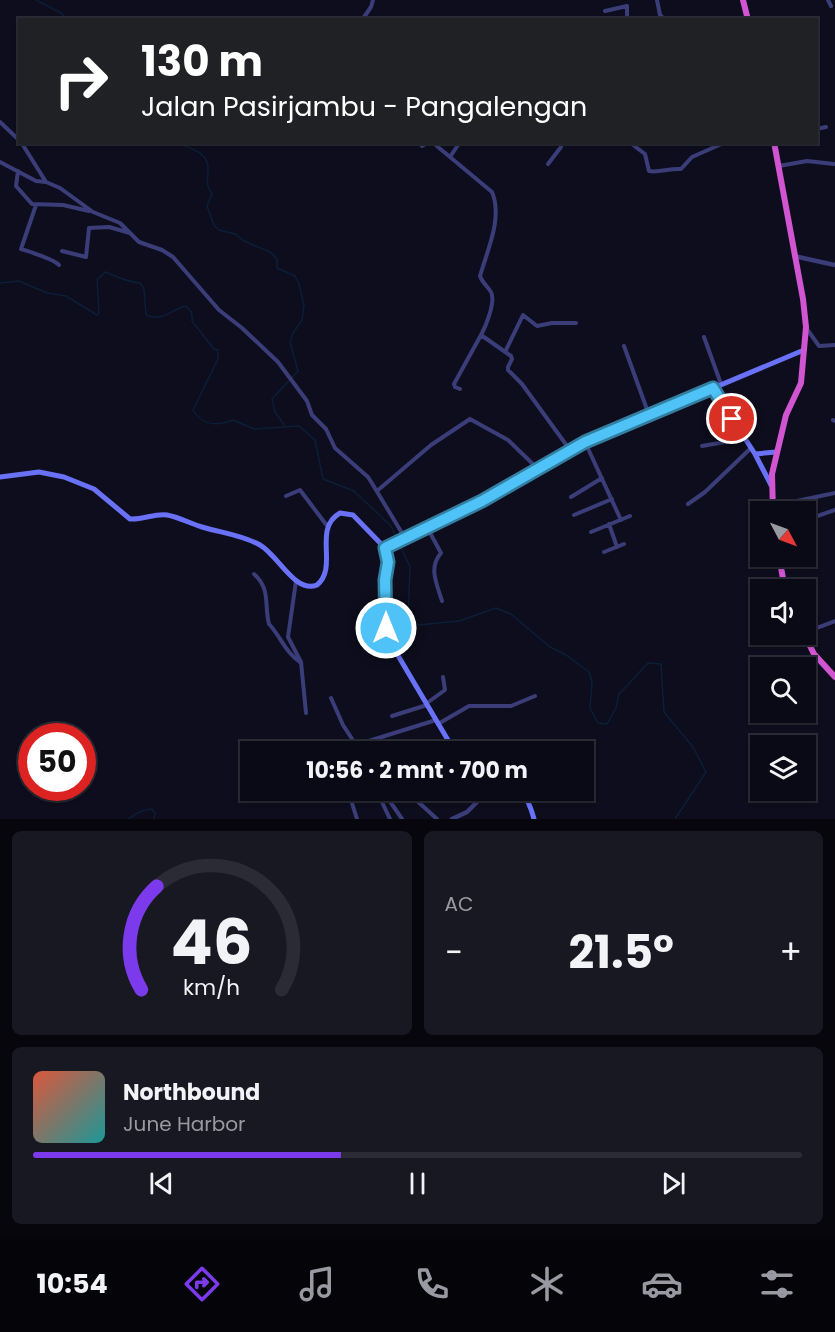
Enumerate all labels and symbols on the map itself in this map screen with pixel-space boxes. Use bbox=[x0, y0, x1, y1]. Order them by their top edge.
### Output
pin bbox=[706, 393, 757, 444]
north arrow bbox=[750, 501, 816, 567]
position arrow bbox=[354, 596, 418, 660]
speed limit sign: 50 bbox=[18, 723, 96, 801]

